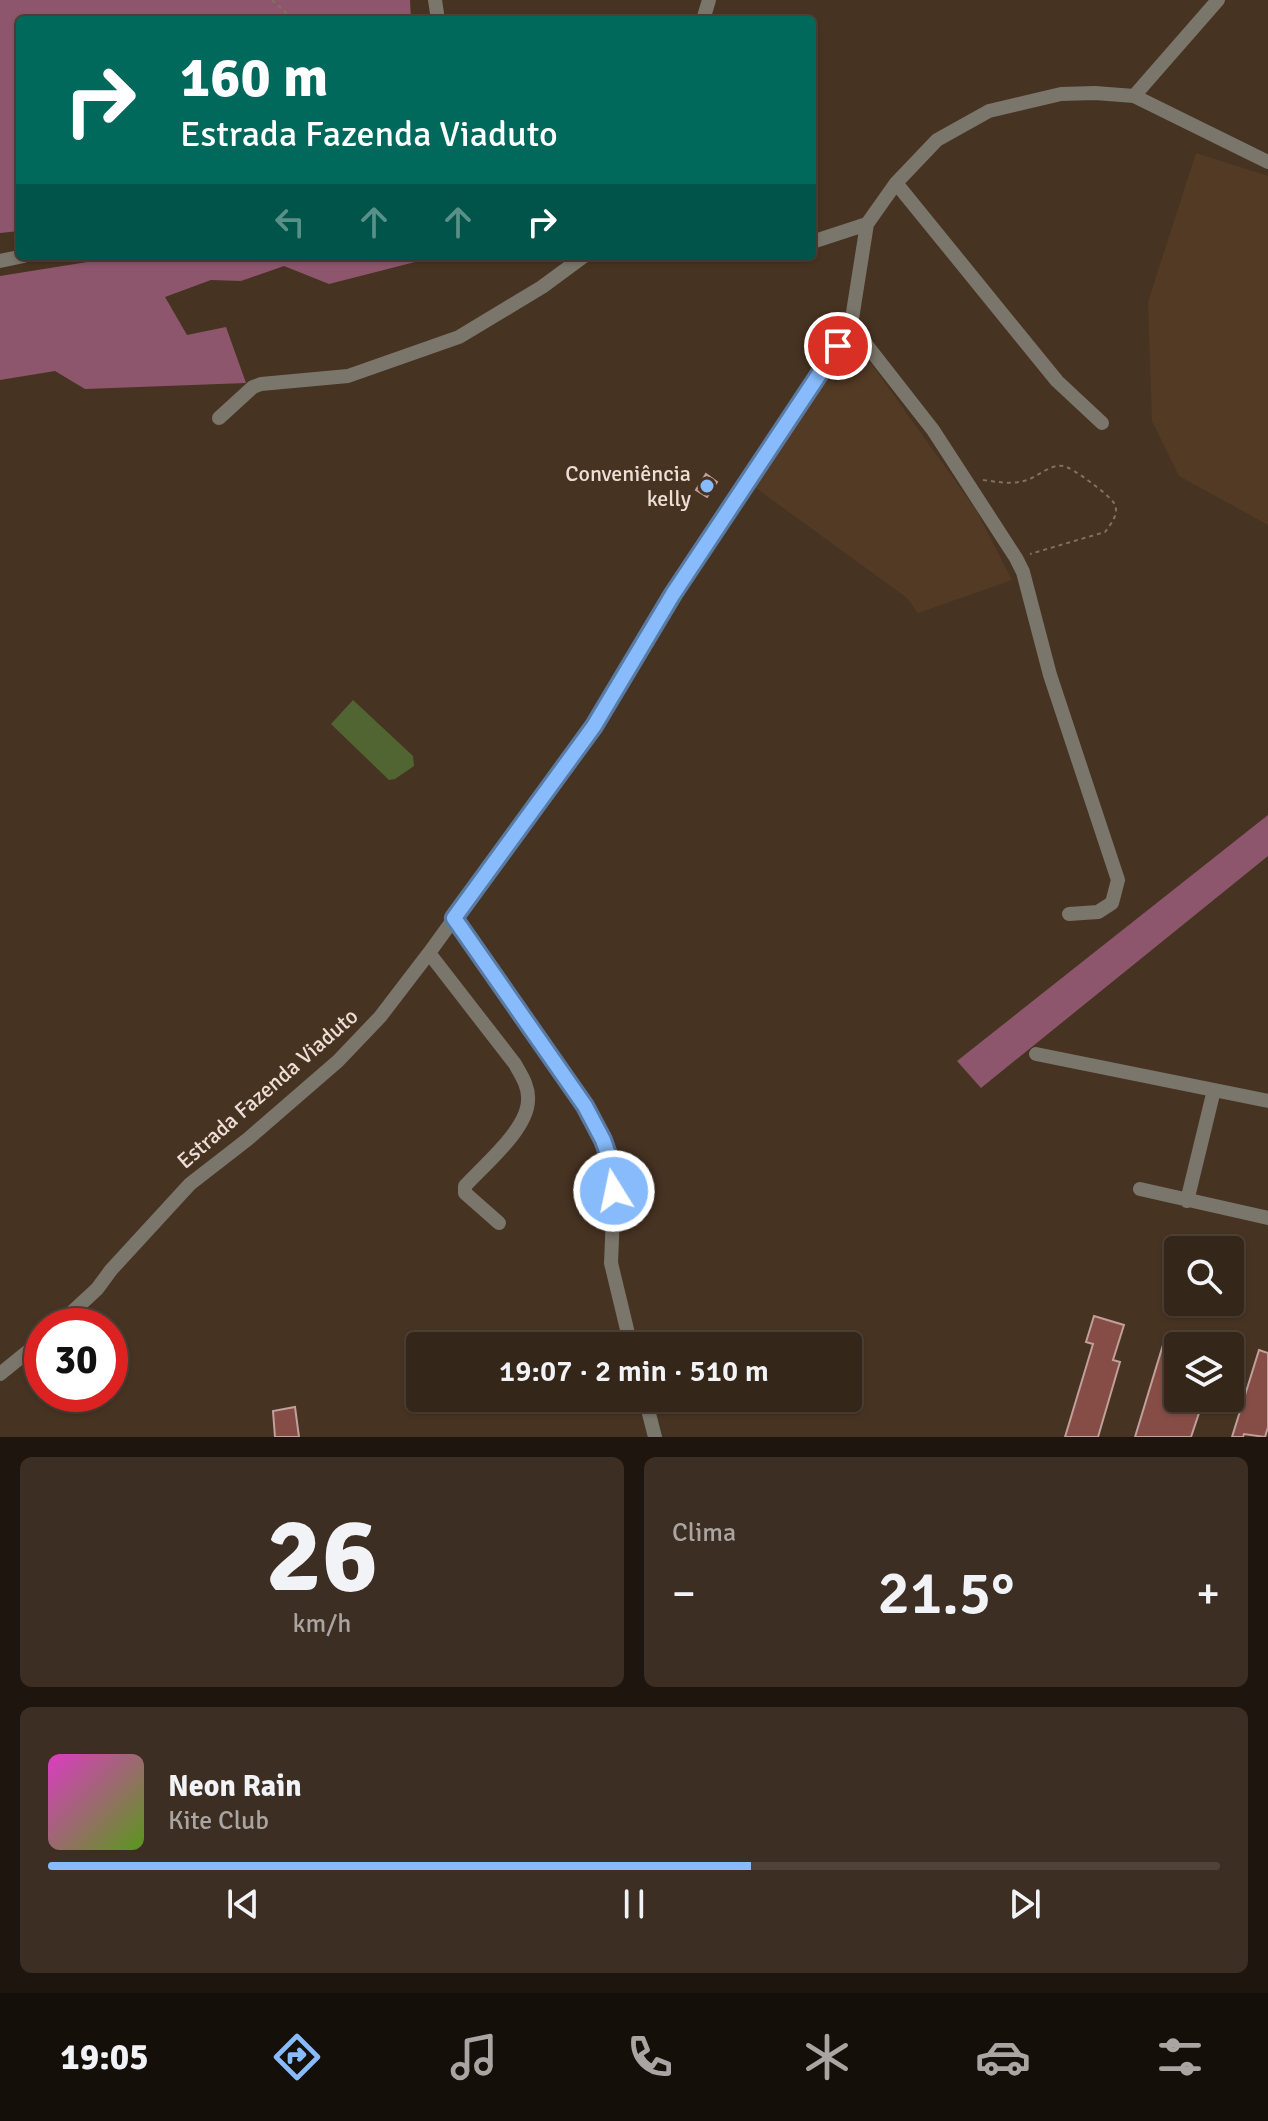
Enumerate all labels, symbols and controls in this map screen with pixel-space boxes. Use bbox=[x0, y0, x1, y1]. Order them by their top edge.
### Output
text: 160 m bbox=[180, 43, 328, 112]
icon: right bbox=[48, 48, 152, 152]
text: Estrada Fazenda Viaduto bbox=[180, 112, 558, 157]
icon: left bbox=[268, 200, 312, 244]
icon: ahead bbox=[352, 200, 396, 244]
icon: ahead bbox=[436, 200, 480, 244]
icon: right bbox=[520, 200, 564, 244]
pin bbox=[804, 312, 872, 380]
icon: arrive bbox=[816, 324, 860, 368]
place label: Conveniência kelly bbox=[565, 460, 692, 512]
marker: Conveniência kelly bbox=[698, 477, 716, 495]
street label: Estrada Fazenda Viaduto bbox=[171, 1002, 363, 1174]
position arrow bbox=[572, 1149, 656, 1233]
map controls bbox=[1164, 1236, 1244, 1412]
button: search bbox=[1164, 1236, 1244, 1316]
speed limit sign: 30 bbox=[24, 1308, 128, 1412]
button: layers bbox=[1164, 1332, 1244, 1412]
text: 19:07 · 2 min · 510 m bbox=[499, 1353, 769, 1390]
text: 26 bbox=[266, 1492, 378, 1620]
text: Clima bbox=[672, 1517, 736, 1549]
text: 21.5° bbox=[878, 1557, 1014, 1631]
text: − bbox=[672, 1567, 696, 1621]
text: + bbox=[1196, 1567, 1220, 1621]
text: km/h bbox=[293, 1608, 351, 1640]
text: Neon Rain bbox=[168, 1768, 302, 1805]
text: Kite Club bbox=[168, 1805, 269, 1837]
icon: previous bbox=[221, 1882, 265, 1926]
icon: pause bbox=[612, 1882, 656, 1926]
icon: next bbox=[1003, 1882, 1047, 1926]
icon: directions bbox=[269, 2029, 325, 2085]
icon: music bbox=[446, 2029, 502, 2085]
icon: phone bbox=[622, 2029, 678, 2085]
icon: climate bbox=[799, 2029, 855, 2085]
icon: car bbox=[975, 2029, 1031, 2085]
icon: filters bbox=[1152, 2029, 1208, 2085]
text: 19:05 bbox=[60, 2035, 149, 2080]

